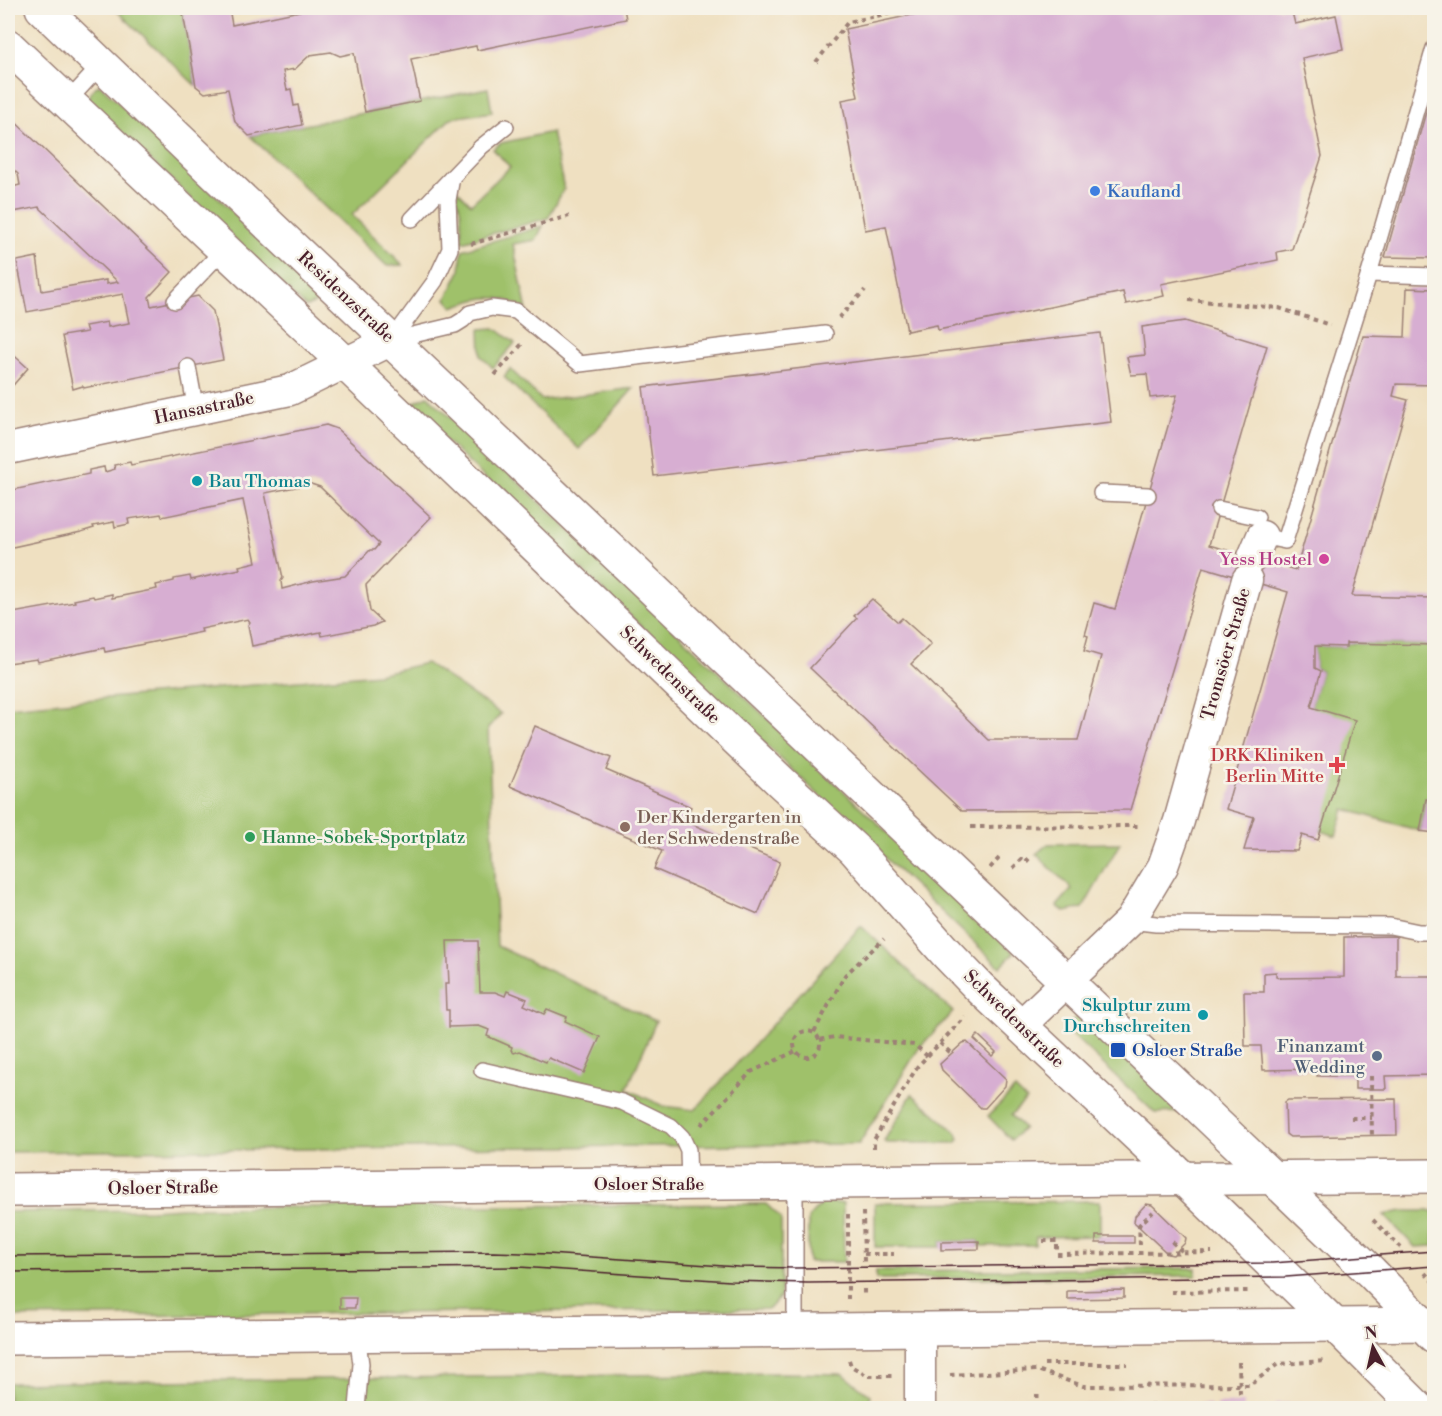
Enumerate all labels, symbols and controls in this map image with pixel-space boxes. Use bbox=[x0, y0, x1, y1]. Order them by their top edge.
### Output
place label: Kaufland bbox=[1107, 180, 1182, 203]
marker: Kaufland bbox=[1088, 184, 1102, 198]
street label: Residenzstraße bbox=[293, 246, 399, 348]
street label: Hansastraße bbox=[152, 386, 256, 430]
place label: Bau Thomas bbox=[208, 470, 311, 493]
marker: Bau Thomas bbox=[190, 474, 204, 488]
place label: Yess Hostel bbox=[1219, 548, 1313, 571]
marker: Yess Hostel bbox=[1317, 552, 1331, 566]
street label: Tromsöer Straße bbox=[1196, 585, 1256, 723]
street label: Schwedenstraße bbox=[615, 621, 725, 729]
place label: DRK Kliniken Berlin Mitte bbox=[1211, 744, 1324, 788]
marker: DRK Kliniken Berlin Mitte bbox=[1328, 756, 1346, 774]
place label: Der Kindergarten in der Schwedenstraße bbox=[637, 806, 802, 850]
marker: Der Kindergarten in der Schwedenstraße bbox=[618, 820, 632, 834]
place label: Hanne-Sobek-Sportplatz bbox=[262, 826, 465, 849]
marker: Hanne-Sobek-Sportplatz bbox=[243, 830, 257, 844]
street label: Schwedenstraße bbox=[959, 965, 1069, 1073]
place label: Skulptur zum Durchschreiten bbox=[1063, 994, 1191, 1038]
marker: Skulptur zum Durchschreiten bbox=[1196, 1008, 1210, 1022]
place label: Finanzamt Wedding bbox=[1277, 1035, 1366, 1079]
place label: Osloer Straße bbox=[1132, 1039, 1243, 1062]
marker: Osloer Straße bbox=[1109, 1041, 1127, 1059]
marker: Finanzamt Wedding bbox=[1370, 1049, 1384, 1063]
street label: Osloer Straße bbox=[594, 1173, 704, 1196]
street label: Osloer Straße bbox=[107, 1176, 219, 1200]
north arrow bbox=[1343, 1317, 1403, 1377]
text: N bbox=[1363, 1322, 1379, 1344]

